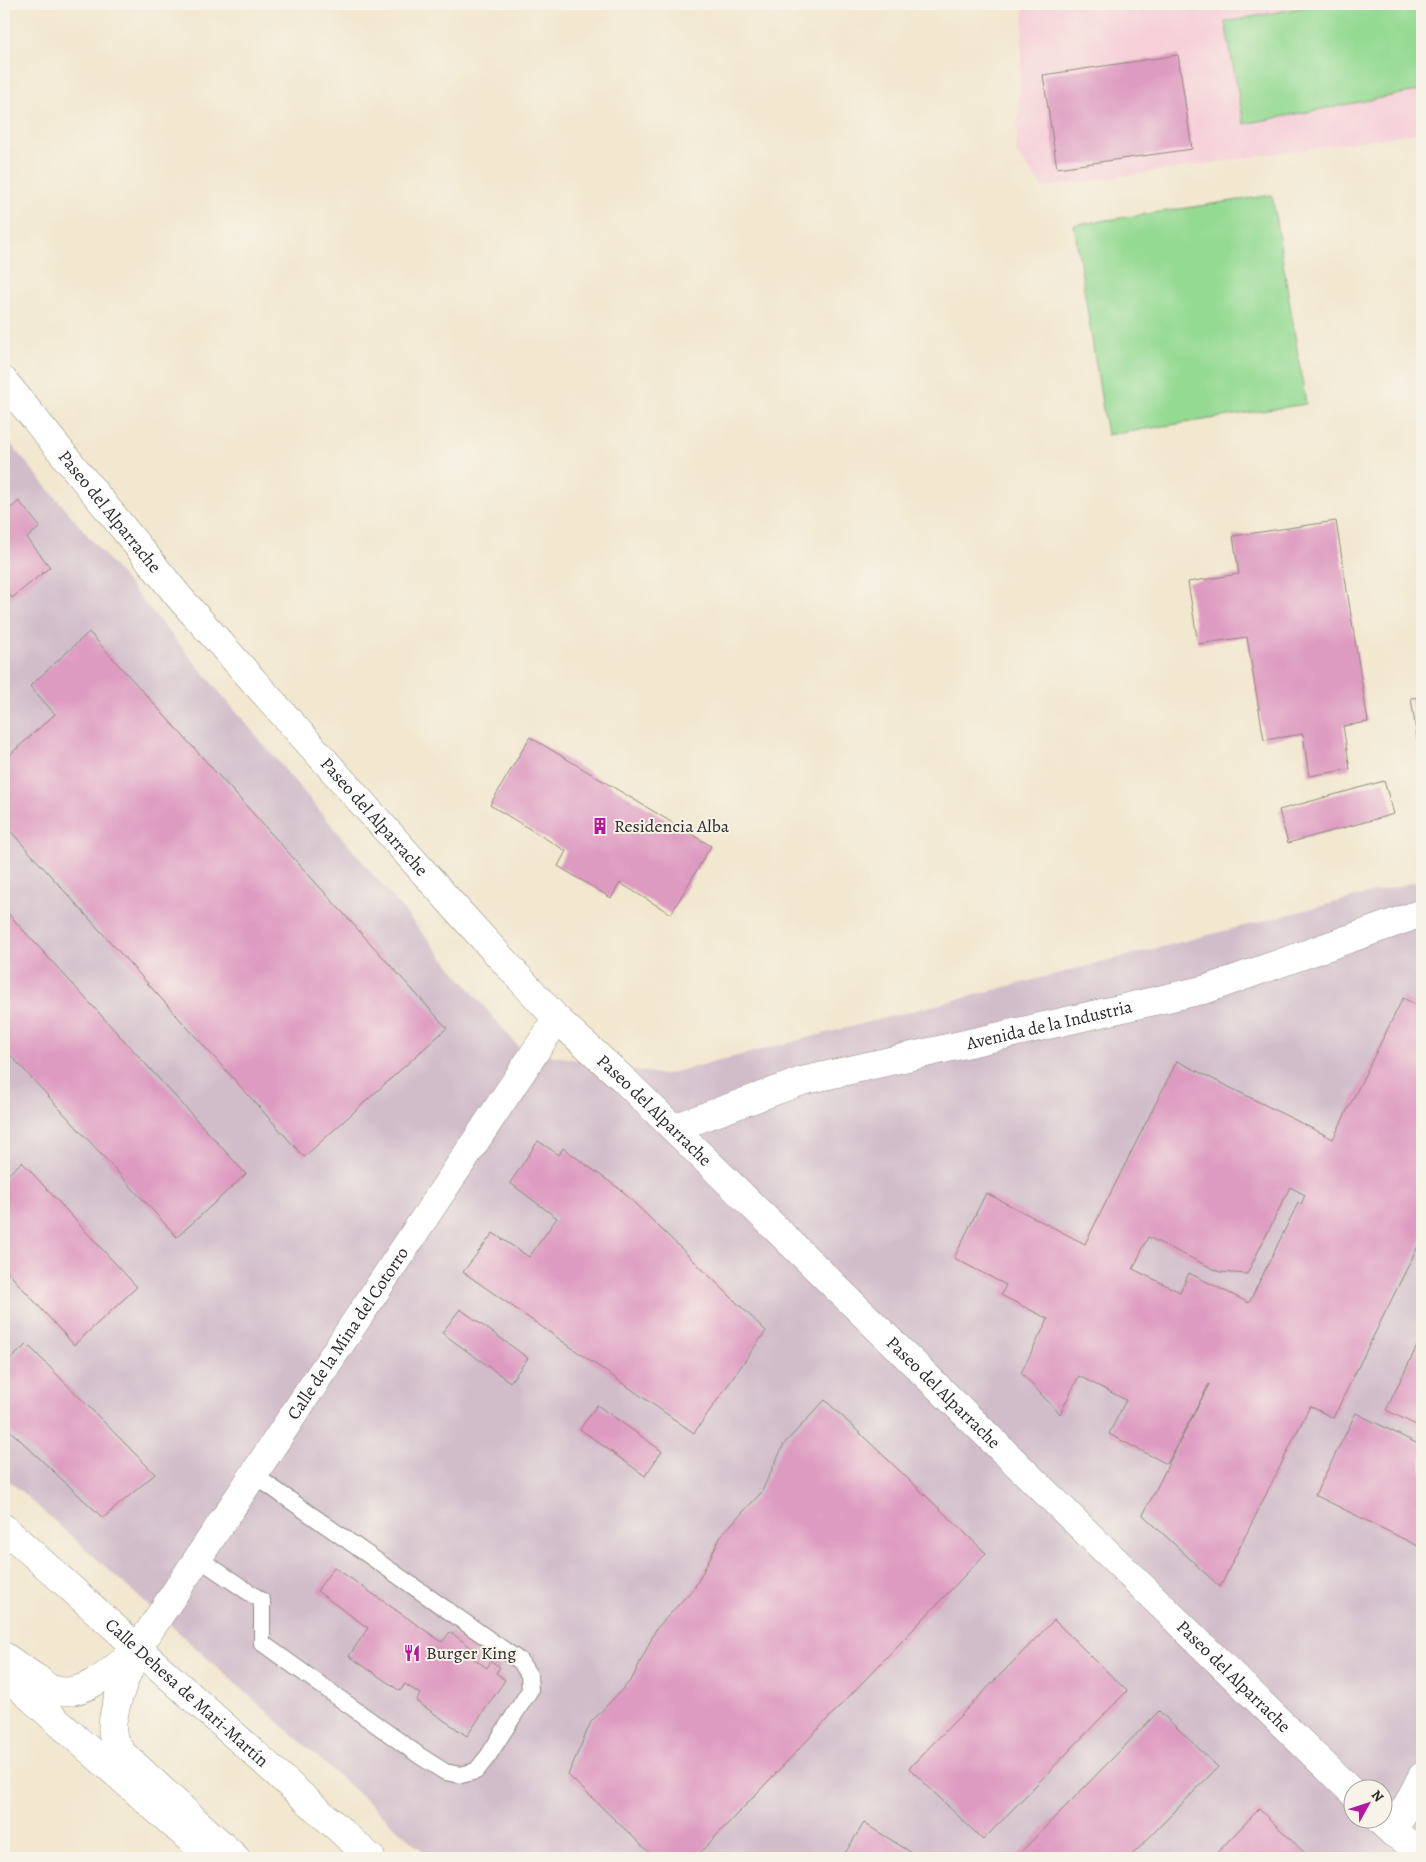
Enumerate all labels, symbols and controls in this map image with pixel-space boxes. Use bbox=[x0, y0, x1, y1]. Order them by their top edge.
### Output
street label: Paseo del Alparrache bbox=[53, 445, 167, 578]
street label: Paseo del Alparrache bbox=[315, 752, 434, 881]
place label: Residencia Alba bbox=[614, 814, 730, 838]
building icon: Residencia Alba bbox=[590, 816, 610, 836]
street label: Avenida de la Industria bbox=[963, 994, 1135, 1056]
street label: Paseo del Alparrache bbox=[592, 1049, 717, 1171]
street label: Calle de la Mina del Cotorro bbox=[281, 1242, 414, 1424]
street label: Paseo del Alparrache bbox=[881, 1331, 1006, 1454]
street label: Calle Dehesa de Mari-Martín bbox=[100, 1613, 274, 1772]
street label: Paseo del Alparrache bbox=[1171, 1615, 1296, 1738]
place label: Burger King bbox=[426, 1641, 516, 1665]
restaurant icon: Burger King bbox=[402, 1643, 422, 1663]
north arrow bbox=[1344, 1780, 1394, 1830]
text: N bbox=[1367, 1786, 1388, 1806]

